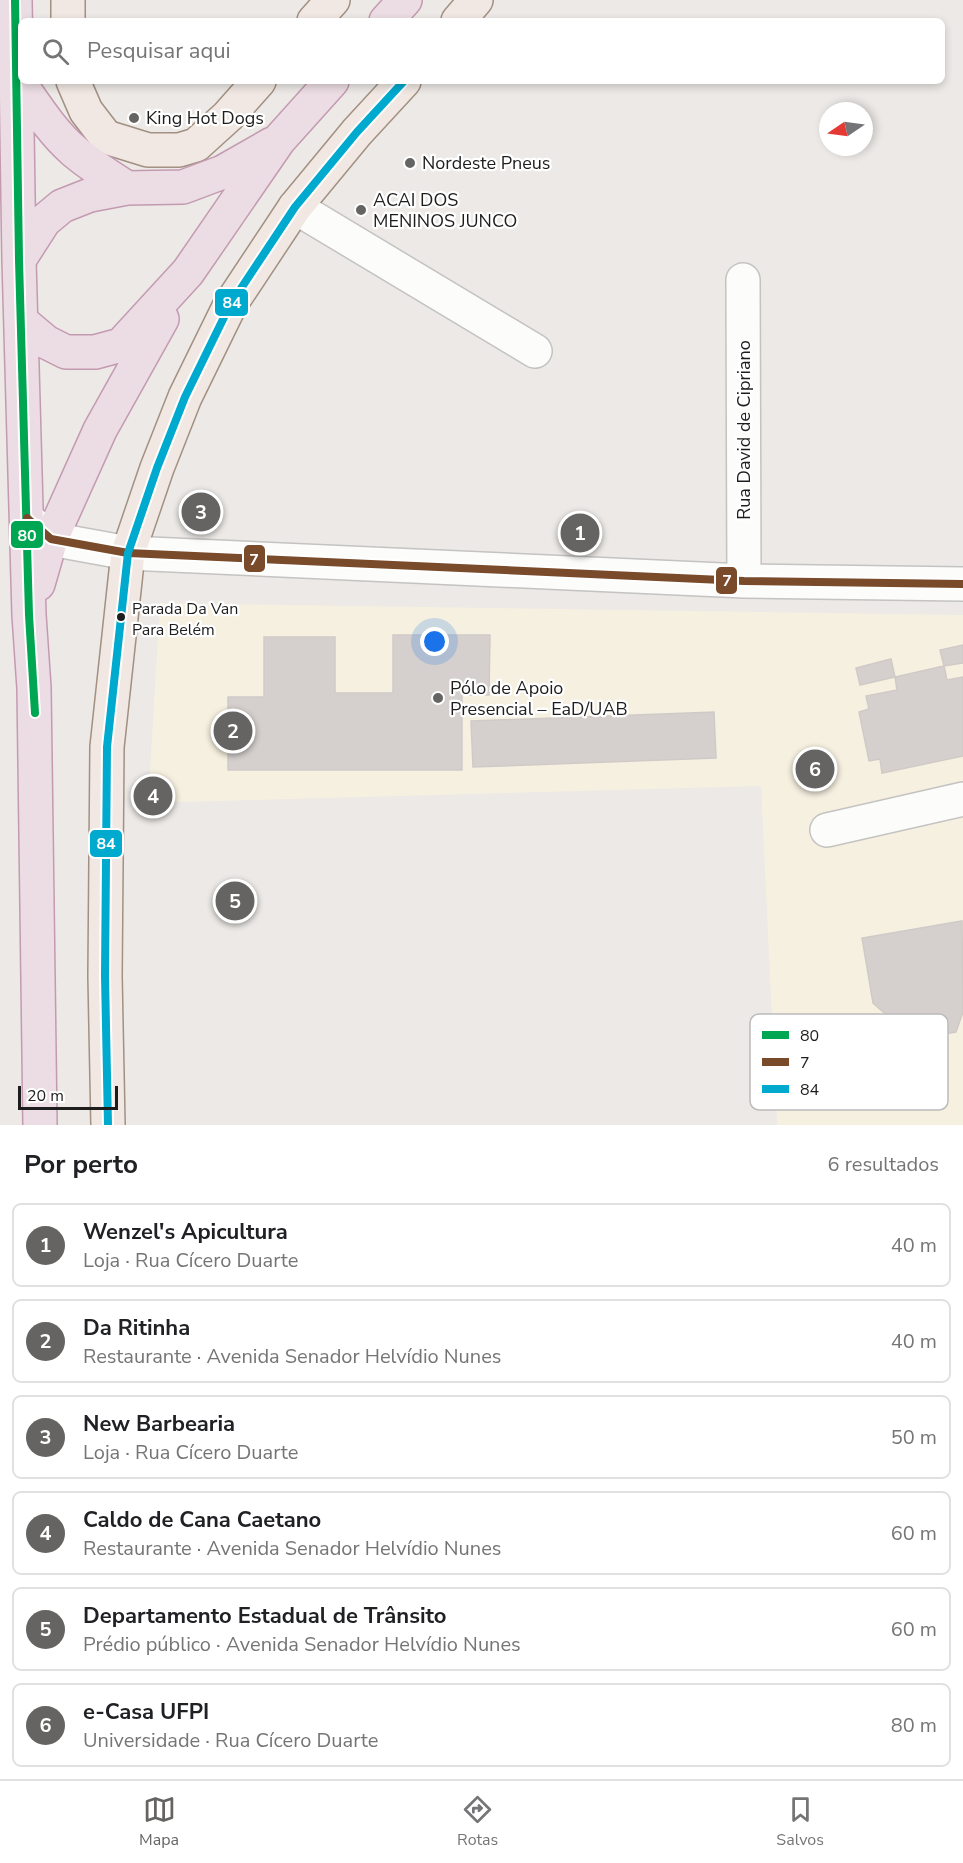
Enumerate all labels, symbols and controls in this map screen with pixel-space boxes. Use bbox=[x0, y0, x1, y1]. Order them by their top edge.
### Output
search box bbox=[18, 18, 945, 84]
icon: search bbox=[39, 35, 72, 68]
text: Pesquisar aqui bbox=[87, 36, 231, 66]
north arrow bbox=[819, 102, 873, 156]
place label: King Hot Dogs bbox=[146, 106, 264, 130]
marker: King Hot Dogs bbox=[127, 111, 141, 125]
place label: Nordeste Pneus bbox=[422, 151, 550, 175]
marker: Nordeste Pneus bbox=[403, 156, 417, 170]
place label: ACAI DOS MENINOS JUNCO bbox=[373, 188, 517, 233]
marker: ACAI DOS MENINOS JUNCO bbox=[354, 203, 368, 217]
line badge: 84 bbox=[214, 288, 249, 317]
text: 84 bbox=[222, 292, 242, 314]
street label: Rua David de Cipriano bbox=[732, 340, 756, 520]
pin: 3 bbox=[182, 490, 220, 534]
pin: 1 bbox=[560, 510, 600, 556]
line badge: 80 bbox=[10, 520, 44, 549]
text: 80 bbox=[17, 525, 37, 547]
line badge: 7 bbox=[243, 544, 266, 573]
text: 7 bbox=[249, 549, 259, 571]
line badge: 7 bbox=[715, 566, 738, 595]
text: 7 bbox=[722, 570, 732, 592]
place label: Parada Da Van Para Belém bbox=[132, 598, 238, 641]
marker: Parada Da Van Para Belém bbox=[115, 611, 127, 623]
your location bbox=[420, 627, 449, 656]
place label: Pólo de Apoio Presencial – EaD/UAB bbox=[450, 676, 628, 721]
marker: Pólo de Apoio Presencial – EaD/UAB bbox=[431, 691, 445, 705]
pin: 2 bbox=[214, 708, 252, 754]
pin: 6 bbox=[796, 746, 834, 792]
pin: 4 bbox=[134, 774, 172, 818]
line badge: 84 bbox=[89, 829, 123, 858]
text: 84 bbox=[96, 833, 116, 855]
pin: 5 bbox=[216, 878, 254, 924]
legend bbox=[750, 1014, 948, 1110]
text: 80 bbox=[800, 1025, 819, 1047]
text: 7 bbox=[800, 1052, 810, 1074]
text: 84 bbox=[800, 1079, 820, 1101]
scale bar bbox=[18, 1083, 118, 1110]
text: 20 m bbox=[27, 1085, 64, 1107]
text: Por perto bbox=[24, 1147, 138, 1182]
text: 6 resultados bbox=[828, 1151, 939, 1178]
text: Wenzel's Apicultura bbox=[83, 1217, 288, 1247]
text: 1 bbox=[40, 1232, 52, 1259]
text: 40 m bbox=[891, 1232, 937, 1259]
text: Loja · Rua Cícero Duarte bbox=[83, 1247, 298, 1274]
text: Da Ritinha bbox=[83, 1313, 190, 1343]
text: 2 bbox=[40, 1328, 52, 1355]
text: 40 m bbox=[891, 1328, 937, 1355]
text: Restaurante · Avenida Senador Helvídio Nunes bbox=[83, 1343, 501, 1370]
text: New Barbearia bbox=[83, 1409, 235, 1439]
text: 3 bbox=[40, 1424, 52, 1451]
text: 50 m bbox=[891, 1424, 937, 1451]
text: Loja · Rua Cícero Duarte bbox=[83, 1439, 298, 1466]
text: Caldo de Cana Caetano bbox=[83, 1505, 321, 1535]
text: 4 bbox=[40, 1520, 52, 1547]
text: 60 m bbox=[891, 1520, 937, 1547]
text: Restaurante · Avenida Senador Helvídio Nunes bbox=[83, 1535, 501, 1562]
text: Departamento Estadual de Trânsito bbox=[83, 1601, 447, 1631]
text: 5 bbox=[40, 1616, 52, 1643]
text: 60 m bbox=[891, 1616, 937, 1643]
text: Prédio público · Avenida Senador Helvídio Nunes bbox=[83, 1631, 521, 1658]
text: e-Casa UFPI bbox=[83, 1697, 209, 1727]
text: 6 bbox=[40, 1712, 52, 1739]
text: 80 m bbox=[891, 1712, 937, 1739]
text: Universidade · Rua Cícero Duarte bbox=[83, 1727, 378, 1754]
tab: Mapa bbox=[139, 1793, 179, 1851]
tab: Rotas bbox=[457, 1793, 498, 1851]
tab: Salvos bbox=[776, 1793, 824, 1851]

